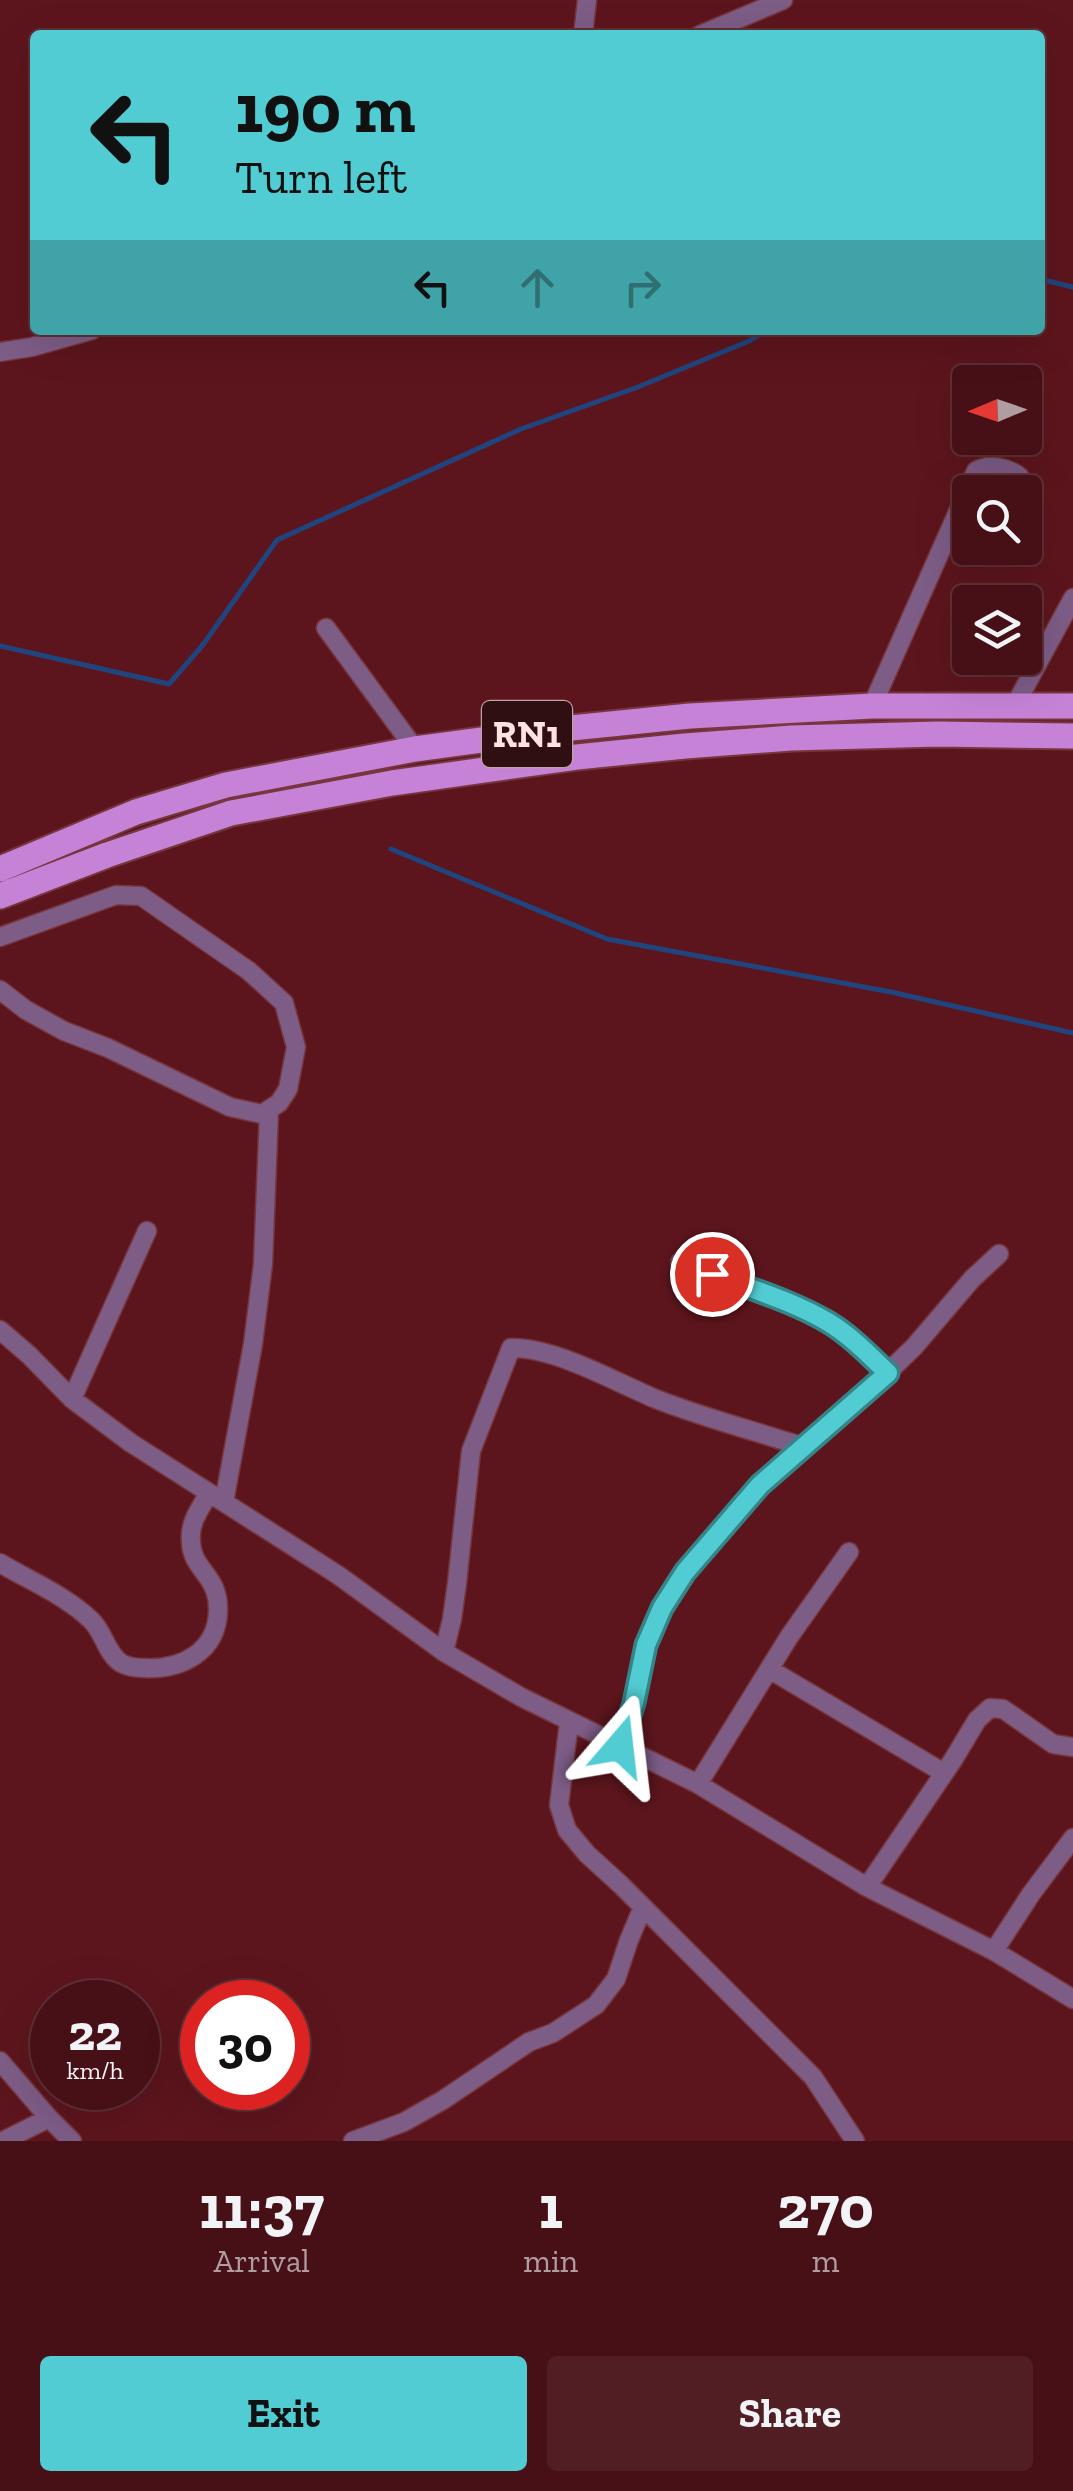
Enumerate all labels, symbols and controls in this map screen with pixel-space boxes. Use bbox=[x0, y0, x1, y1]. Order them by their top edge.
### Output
text: 190 m bbox=[235, 66, 415, 150]
icon: left bbox=[70, 70, 200, 200]
text: Turn left bbox=[235, 151, 407, 205]
icon: left bbox=[405, 260, 460, 315]
icon: ahead bbox=[510, 260, 565, 315]
icon: right bbox=[615, 260, 670, 315]
north arrow bbox=[952, 365, 1042, 455]
map controls bbox=[952, 365, 1042, 675]
button: search bbox=[952, 475, 1042, 565]
button: layers bbox=[952, 585, 1042, 675]
road number: RN1 bbox=[482, 701, 572, 767]
pin bbox=[670, 1232, 755, 1317]
icon: arrive bbox=[685, 1247, 740, 1302]
position arrow bbox=[568, 1694, 672, 1798]
speed limit sign: 30 bbox=[180, 1980, 310, 2110]
text: 22 bbox=[68, 2003, 122, 2063]
text: km/h bbox=[66, 2055, 124, 2085]
text: 11:37 bbox=[199, 2171, 324, 2243]
text: 1 bbox=[539, 2171, 563, 2243]
text: 270 bbox=[777, 2171, 874, 2243]
text: Arrival bbox=[213, 2242, 310, 2280]
text: min bbox=[523, 2242, 578, 2280]
text: m bbox=[812, 2242, 839, 2280]
button: Exit bbox=[40, 2356, 527, 2471]
button: Share bbox=[547, 2356, 1033, 2471]

